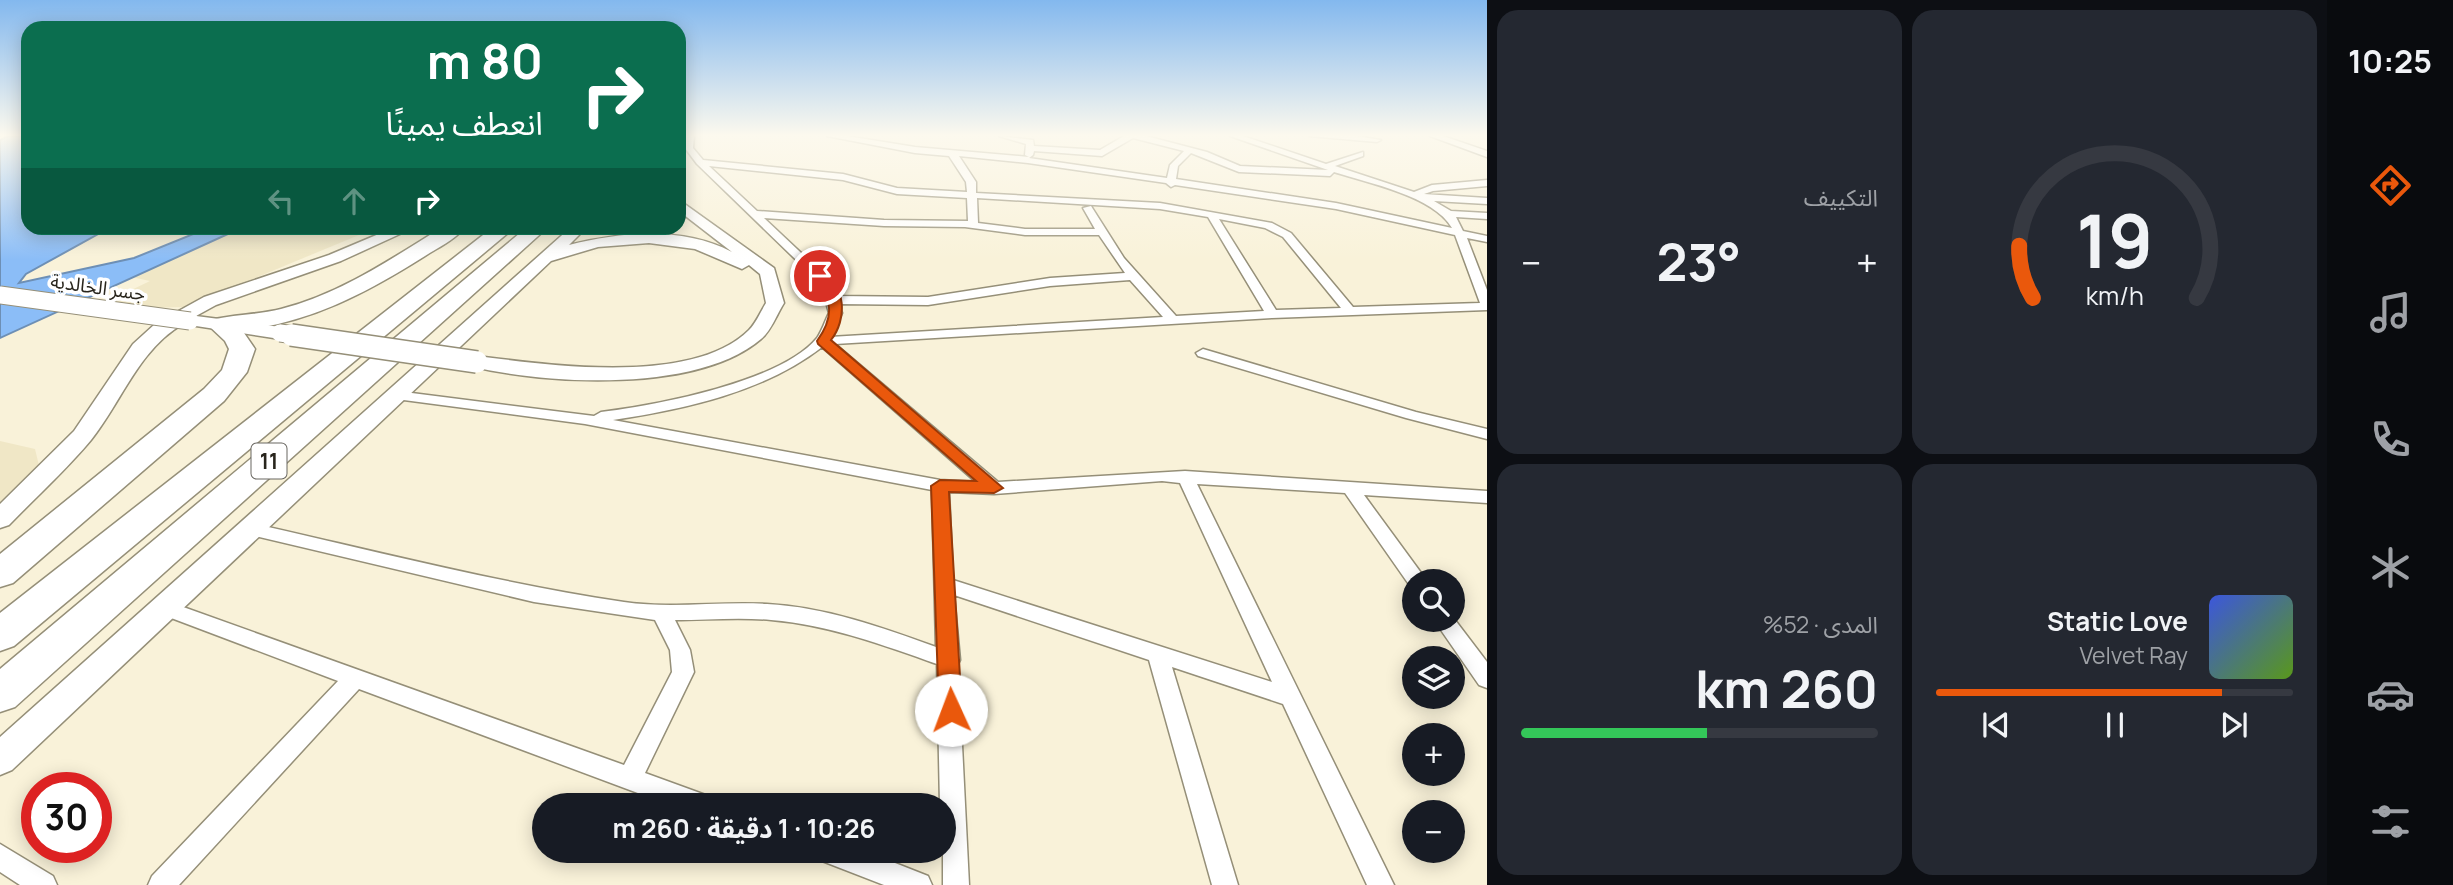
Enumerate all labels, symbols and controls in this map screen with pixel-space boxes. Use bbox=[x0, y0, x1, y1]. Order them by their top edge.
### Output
text: 80 m bbox=[427, 27, 543, 94]
text: 10:25 bbox=[2348, 39, 2432, 83]
icon: right bbox=[567, 49, 658, 140]
text: انعطف يمينًا bbox=[386, 101, 543, 145]
icon: directions bbox=[2366, 161, 2415, 210]
text: التكييف bbox=[1804, 181, 1878, 213]
icon: left bbox=[262, 182, 300, 220]
icon: ahead bbox=[335, 182, 373, 220]
icon: right bbox=[408, 182, 446, 220]
text: 19 bbox=[2076, 190, 2153, 290]
text: 23° bbox=[1657, 226, 1741, 297]
text: − bbox=[1521, 236, 1542, 288]
text: + bbox=[1856, 236, 1878, 288]
pin bbox=[790, 246, 850, 306]
icon: arrive bbox=[801, 257, 839, 295]
street label: جسر الخالدية bbox=[49, 267, 147, 307]
text: km/h bbox=[2085, 278, 2144, 313]
icon: music bbox=[2366, 288, 2415, 337]
icon: phone bbox=[2366, 415, 2415, 464]
road number: 11 bbox=[252, 444, 286, 478]
icon: climate bbox=[2366, 543, 2415, 592]
map controls bbox=[1402, 569, 1465, 863]
button: search bbox=[1402, 569, 1465, 632]
text: Static Love bbox=[2047, 603, 2188, 639]
text: المدى · 52% bbox=[1763, 608, 1878, 640]
text: Velvet Ray bbox=[2079, 639, 2188, 671]
button: layers bbox=[1402, 646, 1465, 709]
text: 260 km bbox=[1695, 653, 1878, 724]
icon: car bbox=[2366, 670, 2415, 719]
position arrow bbox=[914, 673, 988, 747]
icon: previous bbox=[1977, 706, 2015, 744]
icon: pause bbox=[2096, 706, 2134, 744]
icon: next bbox=[2215, 706, 2253, 744]
button: + bbox=[1402, 723, 1465, 786]
speed limit sign: 30 bbox=[21, 772, 112, 863]
icon: filters bbox=[2366, 797, 2415, 846]
button: − bbox=[1402, 800, 1465, 863]
text: 10:26 · 1 دقيقة · 260 m bbox=[612, 810, 876, 846]

